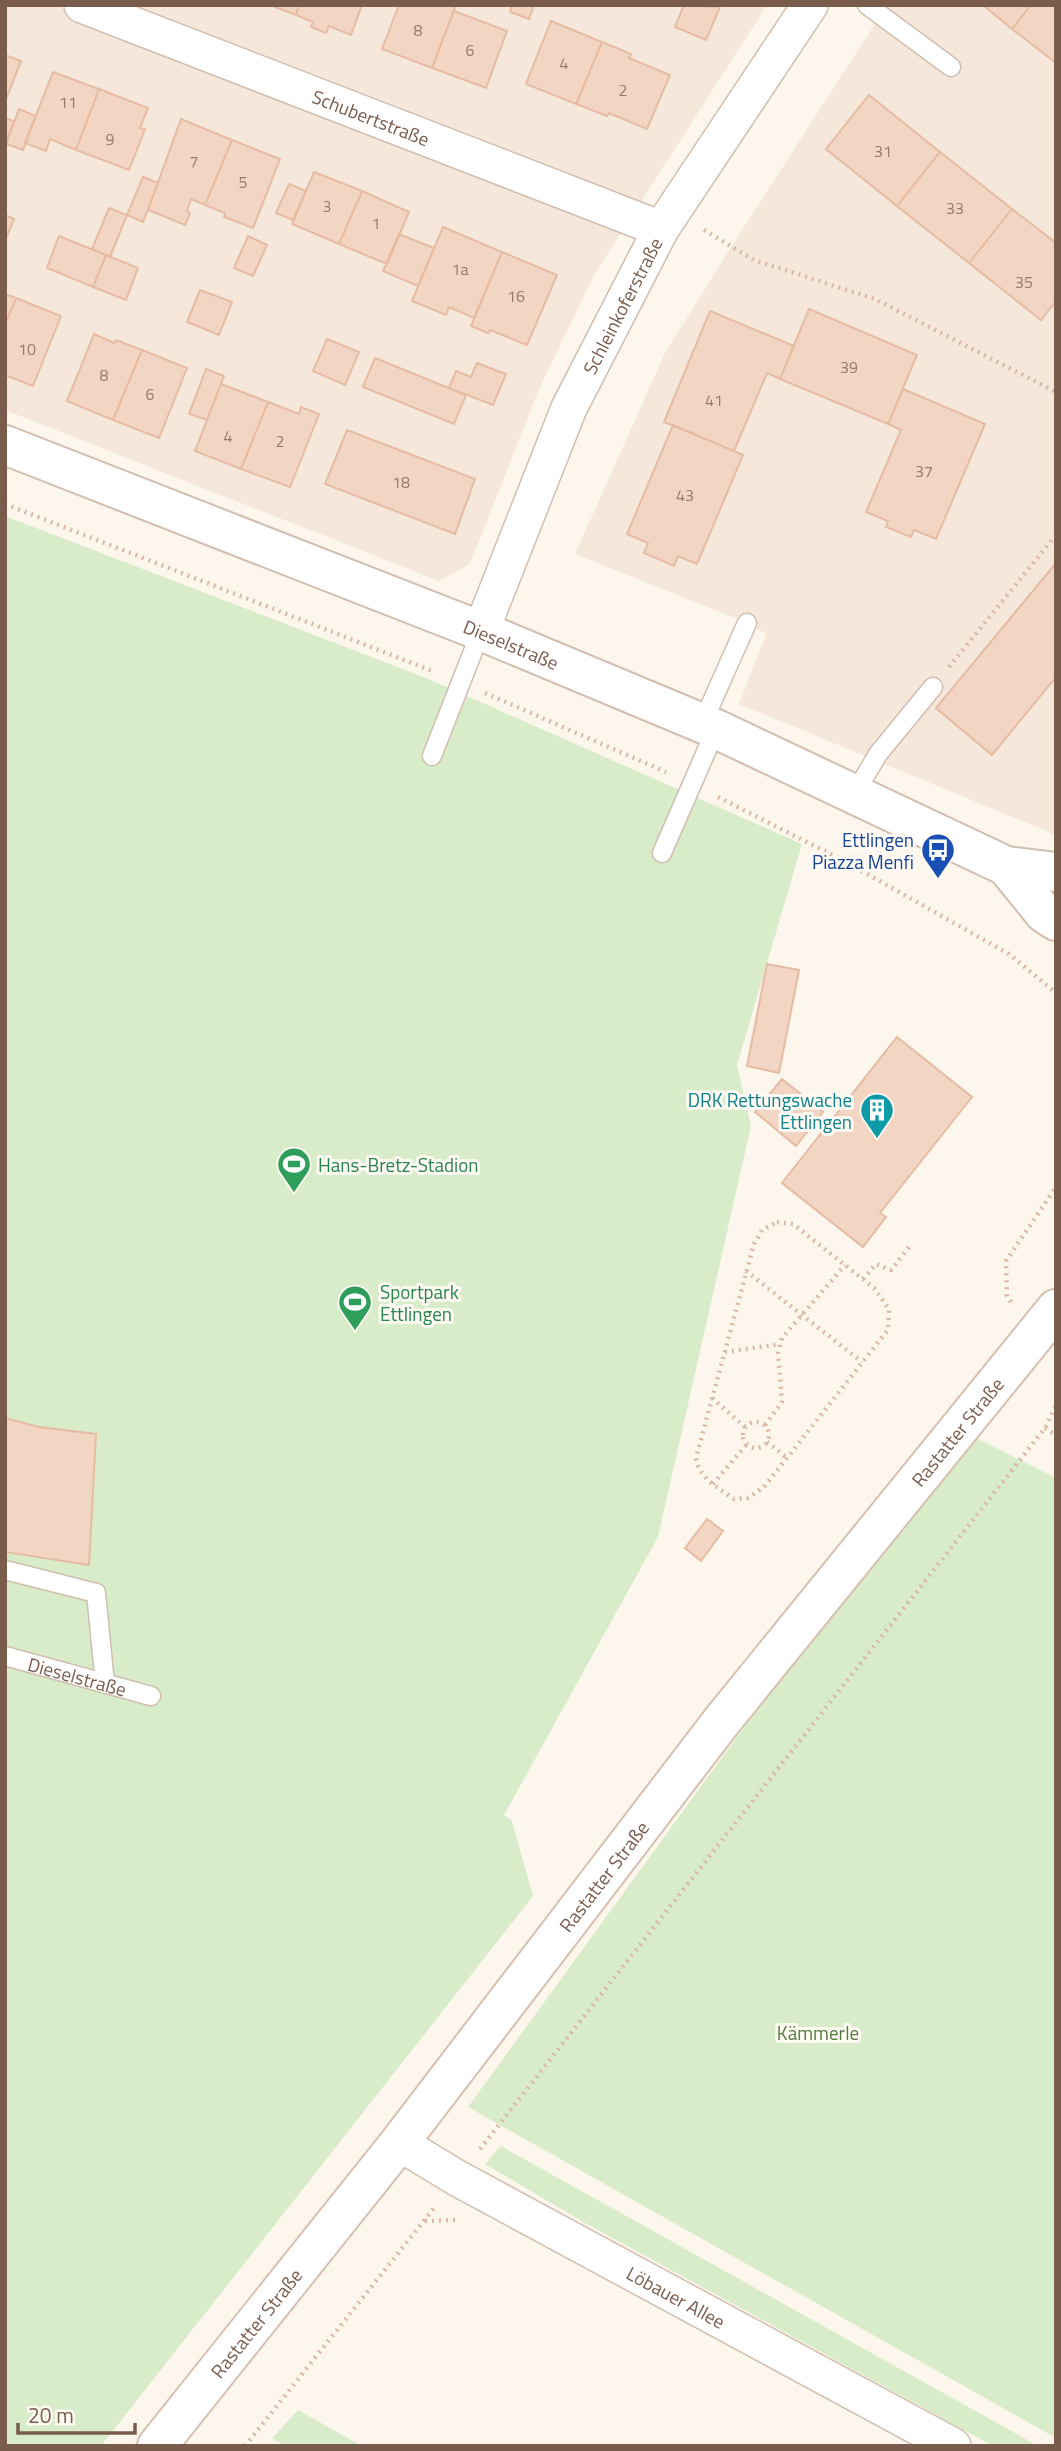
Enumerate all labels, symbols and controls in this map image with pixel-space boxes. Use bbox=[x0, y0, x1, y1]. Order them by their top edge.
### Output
house number: 8 bbox=[414, 18, 423, 42]
house number: 6 bbox=[466, 38, 475, 62]
house number: 4 bbox=[560, 51, 569, 75]
house number: 2 bbox=[619, 78, 627, 102]
street label: Schubertstraße bbox=[308, 81, 434, 153]
house number: 11 bbox=[59, 90, 77, 114]
house number: 9 bbox=[106, 127, 115, 151]
house number: 31 bbox=[874, 139, 892, 163]
house number: 7 bbox=[190, 149, 198, 173]
house number: 5 bbox=[239, 170, 248, 194]
house number: 3 bbox=[323, 194, 331, 218]
house number: 33 bbox=[946, 196, 964, 220]
house number: 1 bbox=[372, 211, 380, 235]
street label: Schleinkoferstraße bbox=[574, 232, 669, 379]
house number: 1a bbox=[452, 257, 468, 281]
house number: 35 bbox=[1015, 270, 1033, 294]
house number: 16 bbox=[507, 284, 525, 308]
house number: 10 bbox=[18, 337, 36, 361]
house number: 39 bbox=[840, 355, 858, 379]
house number: 8 bbox=[100, 363, 109, 387]
house number: 6 bbox=[146, 382, 155, 406]
house number: 41 bbox=[705, 388, 723, 412]
house number: 4 bbox=[224, 424, 233, 448]
house number: 2 bbox=[276, 429, 284, 453]
house number: 37 bbox=[915, 459, 933, 483]
house number: 18 bbox=[392, 470, 410, 494]
house number: 43 bbox=[676, 483, 694, 507]
street label: Dieselstraße bbox=[459, 611, 564, 677]
place label: Ettlingen Piazza Menfi bbox=[812, 825, 914, 876]
bus stop icon: Ettlingen Piazza Menfi bbox=[919, 831, 957, 880]
place label: DRK Rettungswache Ettlingen bbox=[688, 1085, 852, 1136]
building icon: DRK Rettungswache Ettlingen bbox=[858, 1091, 896, 1140]
sports icon: Hans-Bretz-Stadion bbox=[275, 1145, 313, 1194]
place label: Hans-Bretz-Stadion bbox=[318, 1150, 478, 1179]
place label: Sportpark Ettlingen bbox=[380, 1277, 459, 1328]
sports icon: Sportpark Ettlingen bbox=[336, 1283, 374, 1332]
street label: Rastatter Straße bbox=[903, 1370, 1010, 1492]
street label: Dieselstraße bbox=[25, 1648, 130, 1703]
street label: Rastatter Straße bbox=[551, 1814, 655, 1938]
park label: Kämmerle bbox=[777, 2018, 859, 2047]
street label: Löbauer Allee bbox=[622, 2258, 731, 2335]
street label: Rastatter Straße bbox=[203, 2261, 309, 2384]
scale bar bbox=[18, 2392, 135, 2436]
text: 20 m bbox=[28, 2399, 74, 2431]

